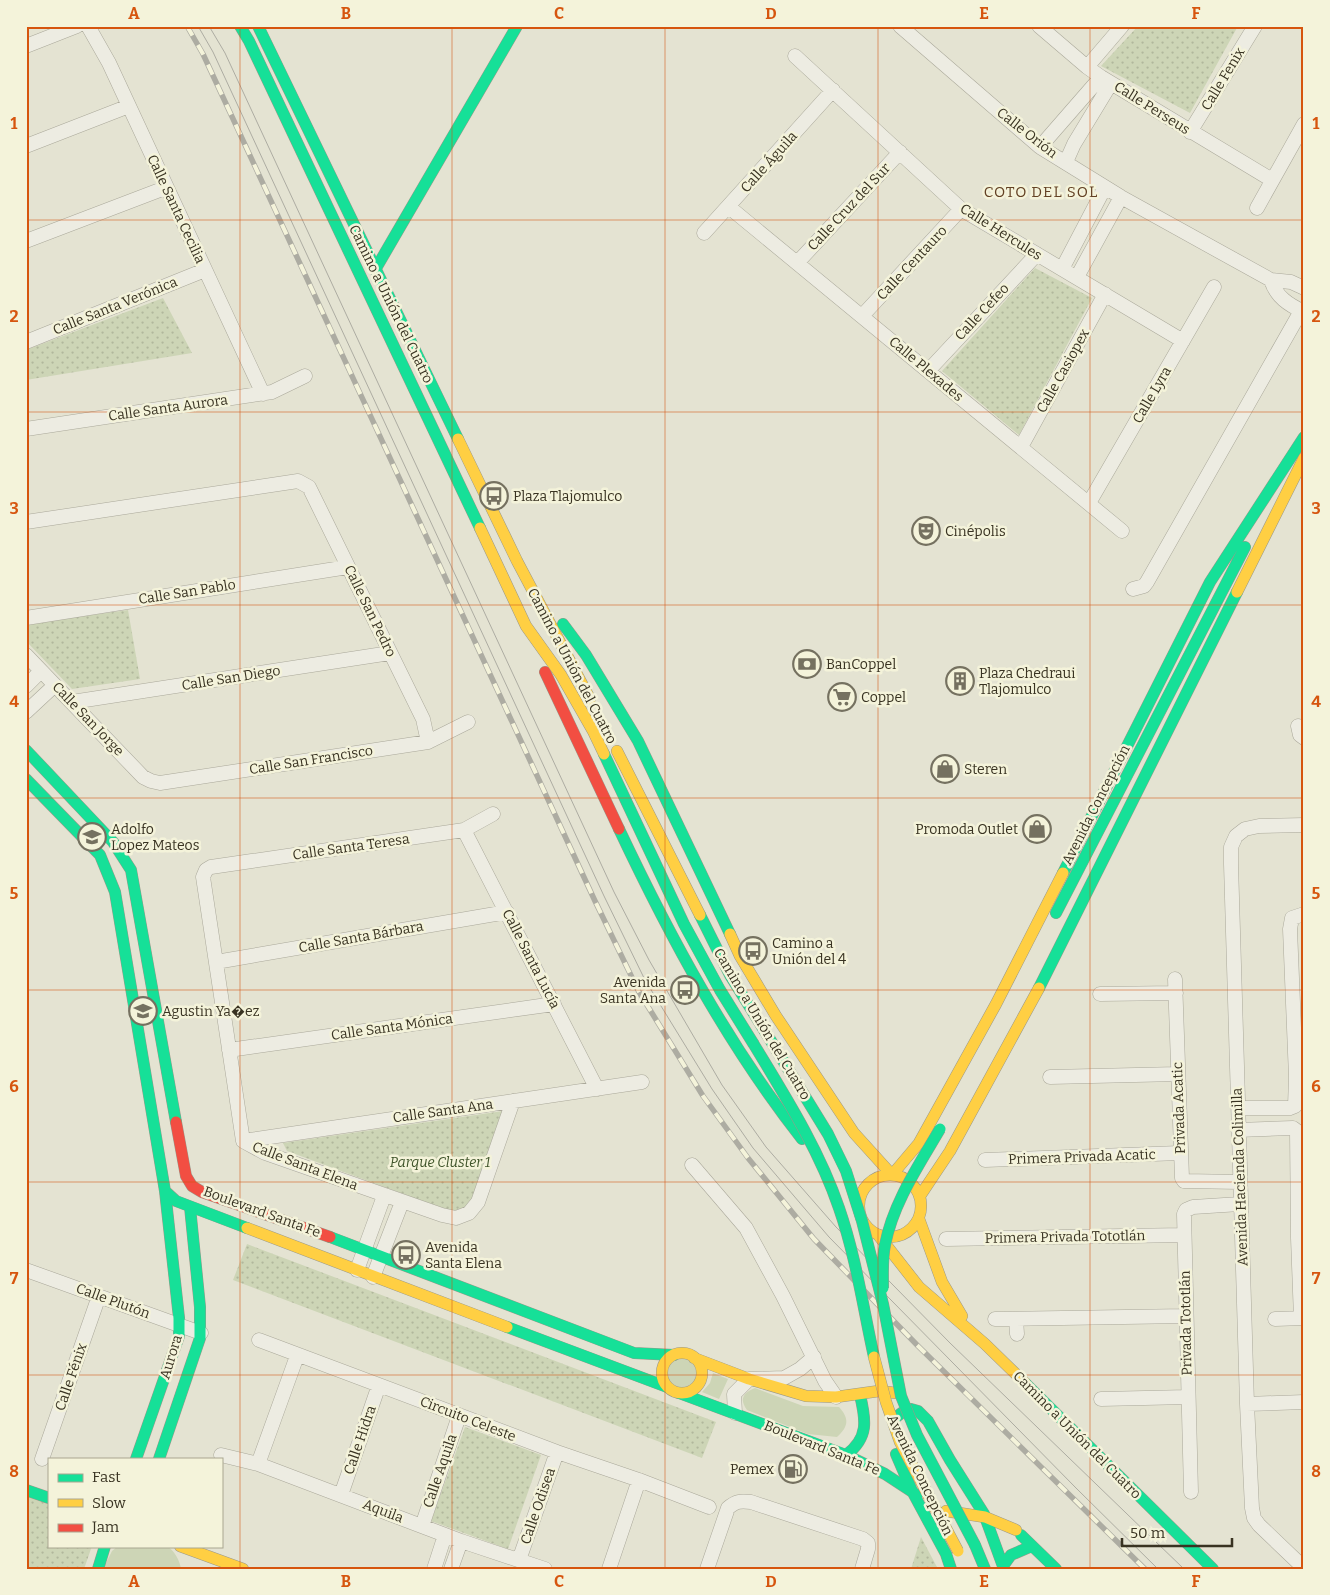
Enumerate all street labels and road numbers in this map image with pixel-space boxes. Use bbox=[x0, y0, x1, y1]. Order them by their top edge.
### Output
street label: Calle Fenix bbox=[1198, 44, 1249, 114]
street label: Calle Perseus bbox=[1111, 78, 1193, 138]
street label: Calle Orión bbox=[993, 104, 1061, 162]
street label: Calle Águila bbox=[736, 127, 801, 196]
street label: Calle Santa Cecilia bbox=[143, 152, 209, 266]
street label: Calle Cruz del Sur bbox=[804, 160, 894, 254]
street label: Calle Hercules bbox=[957, 200, 1045, 264]
street label: Camino a Unión del Cuatro bbox=[345, 222, 437, 386]
street label: Calle Centauro bbox=[873, 222, 951, 304]
street label: Calle Santa Verónica bbox=[50, 273, 180, 339]
street label: Calle Cefeo bbox=[951, 280, 1013, 344]
street label: Calle Casiopex bbox=[1033, 326, 1093, 416]
street label: Calle Plexades bbox=[885, 333, 967, 405]
street label: Calle Lyra bbox=[1129, 363, 1175, 426]
street label: Calle Santa Aurora bbox=[107, 391, 229, 425]
street label: Calle San Pedro bbox=[340, 562, 400, 660]
street label: Calle San Pablo bbox=[137, 576, 237, 608]
street label: Camino a Unión del Cuatro bbox=[524, 585, 620, 747]
street label: Calle San Diego bbox=[180, 662, 282, 694]
street label: Calle San Jorge bbox=[49, 679, 127, 759]
street label: Calle San Francisco bbox=[248, 742, 374, 778]
street label: Avenida Concepción bbox=[1058, 742, 1134, 868]
street label: Calle Santa Teresa bbox=[291, 830, 411, 864]
street label: Calle Santa Lucía bbox=[499, 906, 564, 1012]
street label: Calle Santa Bárbara bbox=[297, 918, 425, 956]
street label: Camino a Unión del Cuatro bbox=[710, 945, 814, 1103]
street label: Calle Santa Mónica bbox=[330, 1010, 454, 1044]
street label: Privada Acatic bbox=[1169, 1062, 1189, 1154]
street label: Avenida Hacienda Colimilla bbox=[1228, 1087, 1252, 1266]
street label: Calle Santa Ana bbox=[392, 1096, 495, 1126]
street label: Calle Santa Elena bbox=[250, 1138, 361, 1194]
street label: Primera Privada Acatic bbox=[1008, 1146, 1156, 1168]
street label: Boulevard Santa Fe bbox=[201, 1183, 323, 1241]
street label: Primera Privada Tototlán bbox=[984, 1227, 1146, 1247]
street label: Privada Tototlán bbox=[1177, 1270, 1195, 1376]
street label: Calle Plutón bbox=[74, 1280, 152, 1322]
street label: Aurora bbox=[156, 1332, 186, 1381]
street label: Calle Fénix bbox=[52, 1341, 91, 1413]
street label: Camino a Unión del Cuatro bbox=[1009, 1367, 1145, 1503]
street label: Circuito Celeste bbox=[418, 1393, 518, 1445]
street label: Calle Hidra bbox=[340, 1403, 380, 1477]
street label: Avenida Concepción bbox=[883, 1412, 957, 1538]
street label: Boulevard Santa Fe bbox=[762, 1417, 882, 1479]
street label: Calle Aquila bbox=[419, 1432, 461, 1510]
street label: Calle Odisea bbox=[517, 1465, 559, 1546]
street label: Aquila bbox=[360, 1496, 406, 1527]

